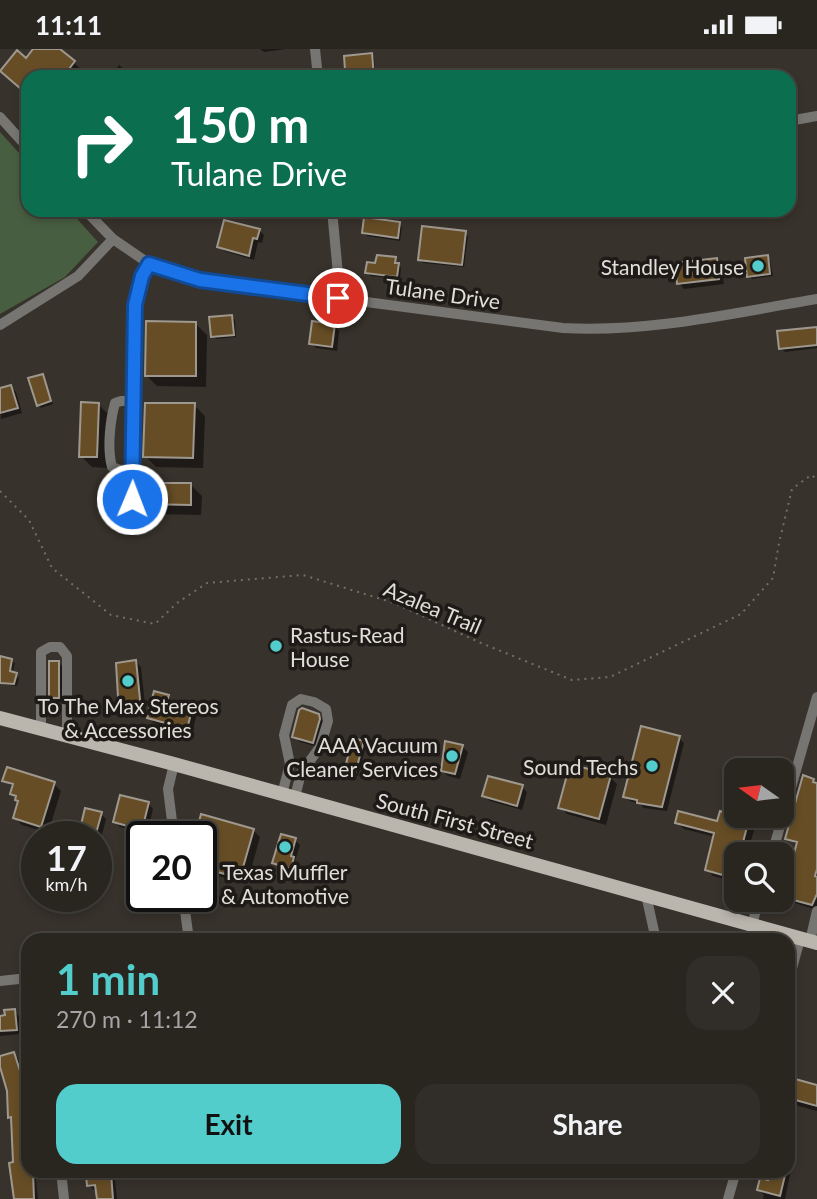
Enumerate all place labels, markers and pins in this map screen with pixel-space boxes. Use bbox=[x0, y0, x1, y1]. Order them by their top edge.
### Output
place label: Standley House bbox=[601, 254, 744, 279]
marker: Standley House bbox=[750, 258, 766, 274]
pin bbox=[308, 268, 368, 328]
place label: Rastus-Read House bbox=[290, 622, 404, 671]
marker: Rastus-Read House bbox=[268, 638, 284, 654]
marker: To The Max Stereos & Accessories bbox=[120, 673, 136, 689]
place label: To The Max Stereos & Accessories bbox=[37, 693, 219, 742]
place label: AAA Vacuum Cleaner Services bbox=[286, 732, 438, 781]
marker: AAA Vacuum Cleaner Services bbox=[444, 748, 460, 764]
place label: Sound Techs bbox=[523, 754, 638, 779]
marker: Sound Techs bbox=[644, 758, 660, 774]
marker: Texas Muffler & Automotive bbox=[277, 839, 293, 855]
place label: Texas Muffler & Automotive bbox=[221, 859, 349, 908]

